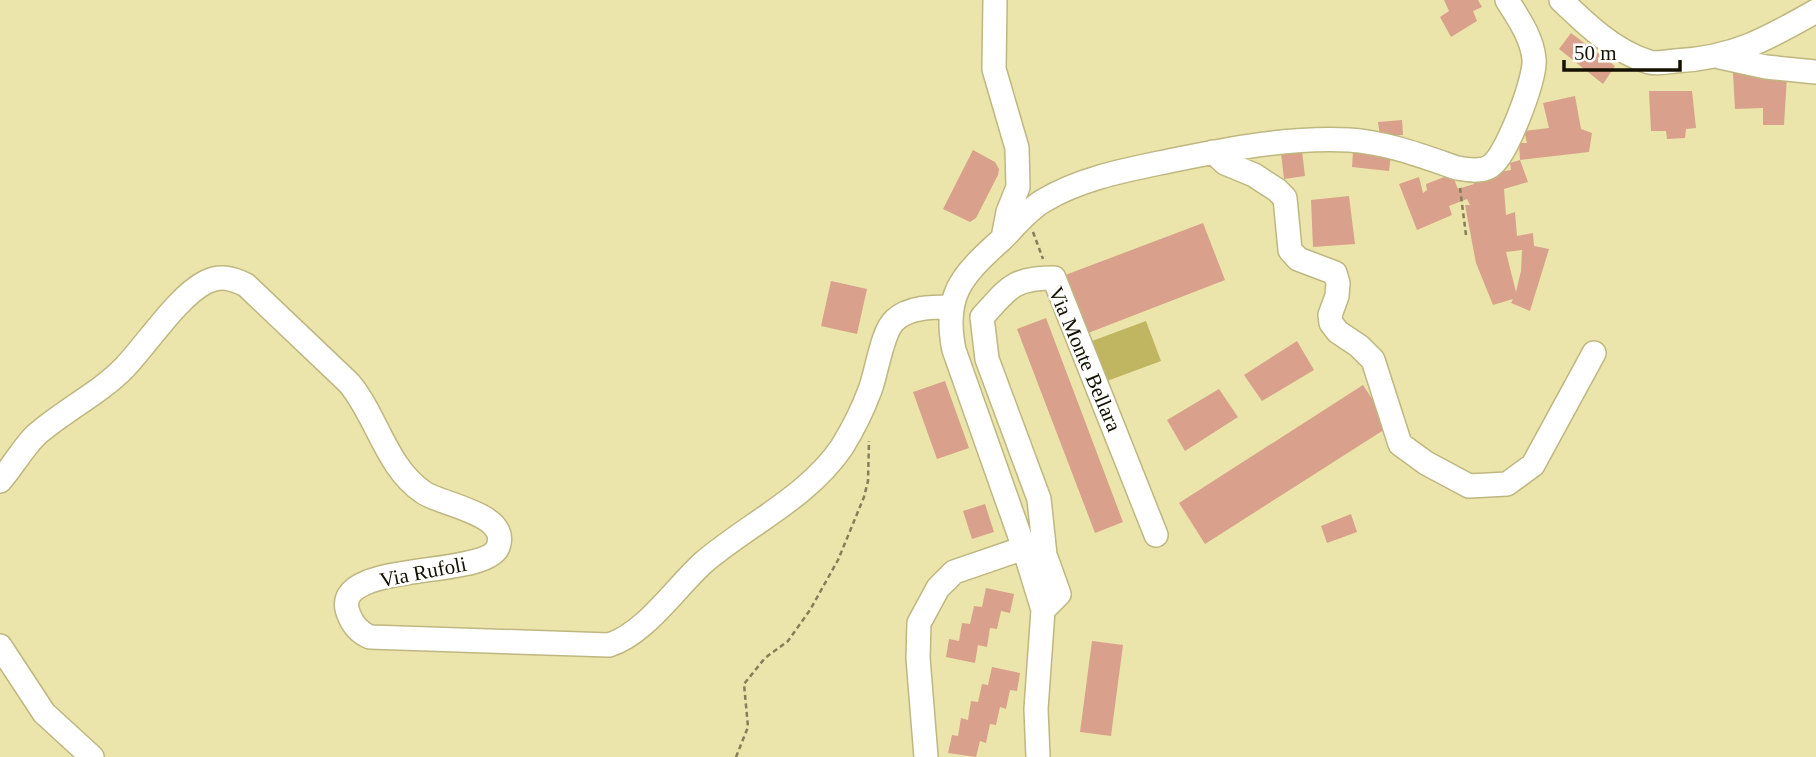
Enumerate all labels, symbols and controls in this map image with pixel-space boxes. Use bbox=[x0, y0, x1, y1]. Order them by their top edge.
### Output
scale bar bbox=[1564, 28, 1680, 72]
text: 50 m bbox=[1574, 41, 1617, 65]
street label: Via Monte Bellara bbox=[1044, 283, 1127, 436]
street label: Via Rufoli bbox=[378, 552, 469, 592]

